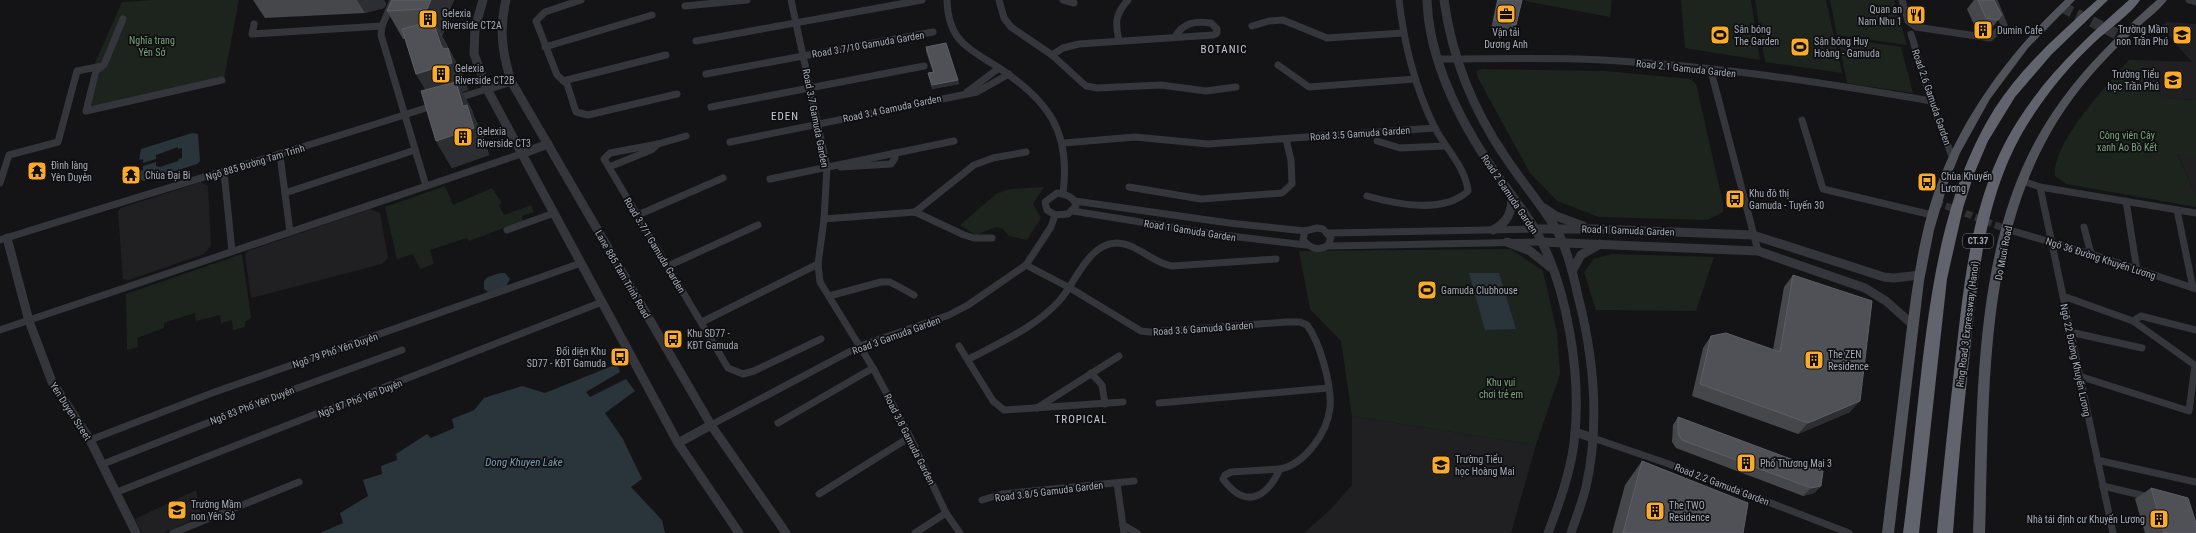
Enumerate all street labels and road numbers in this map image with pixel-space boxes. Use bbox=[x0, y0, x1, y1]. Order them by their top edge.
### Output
street label: Road 3.7/10 Gamuda Garden bbox=[811, 29, 925, 60]
street label: Road 2.6 Gamuda Garden bbox=[1910, 48, 1953, 147]
street label: Road 2.1 Gamuda Garden bbox=[1635, 58, 1737, 79]
street label: Road 3.7 Gamuda Garden bbox=[801, 68, 831, 169]
street label: Road 3.4 Gamuda Garden bbox=[842, 93, 943, 124]
street label: Road 3.5 Gamuda Garden bbox=[1310, 124, 1411, 142]
street label: Ngõ 885 Đường Tam Trinh bbox=[204, 142, 306, 183]
street label: Road 2 Gamuda Garden bbox=[1479, 153, 1540, 236]
street label: Road 3.7/1 Gamuda Garden bbox=[622, 196, 687, 295]
street label: Road 1 Gamuda Garden bbox=[1143, 218, 1237, 243]
street label: Road 1 Gamuda Garden bbox=[1581, 223, 1675, 238]
street label: Do Muoi Road bbox=[1993, 225, 2014, 281]
street label: Lane 885 Tam Trinh Road bbox=[593, 228, 652, 320]
road number: CT.37 bbox=[1963, 234, 1993, 248]
street label: Ngõ 36 Đường Khuyến Lương bbox=[2044, 235, 2158, 281]
street label: Ring Road 3 Expressway (Hanoi) bbox=[1954, 260, 1982, 388]
street label: Ngõ 22 Đường Khuyến Lương bbox=[2058, 303, 2094, 418]
street label: Road 3 Gamuda Garden bbox=[851, 314, 942, 357]
street label: Road 3.6 Gamuda Garden bbox=[1153, 319, 1254, 337]
street label: Ngõ 79 Phố Yên Duyên bbox=[291, 330, 379, 370]
street label: Ngõ 87 Phố Yên Duyên bbox=[316, 376, 404, 420]
street label: Yen Duyen Street bbox=[48, 380, 93, 442]
street label: Ngõ 83 Phố Yên Duyên bbox=[208, 383, 296, 427]
street label: Road 3.8 Gamuda Garden bbox=[882, 392, 937, 487]
street label: Road 2.2 Gamuda Garden bbox=[1673, 461, 1771, 508]
street label: Road 3.8/5 Gamuda Garden bbox=[994, 479, 1104, 504]

